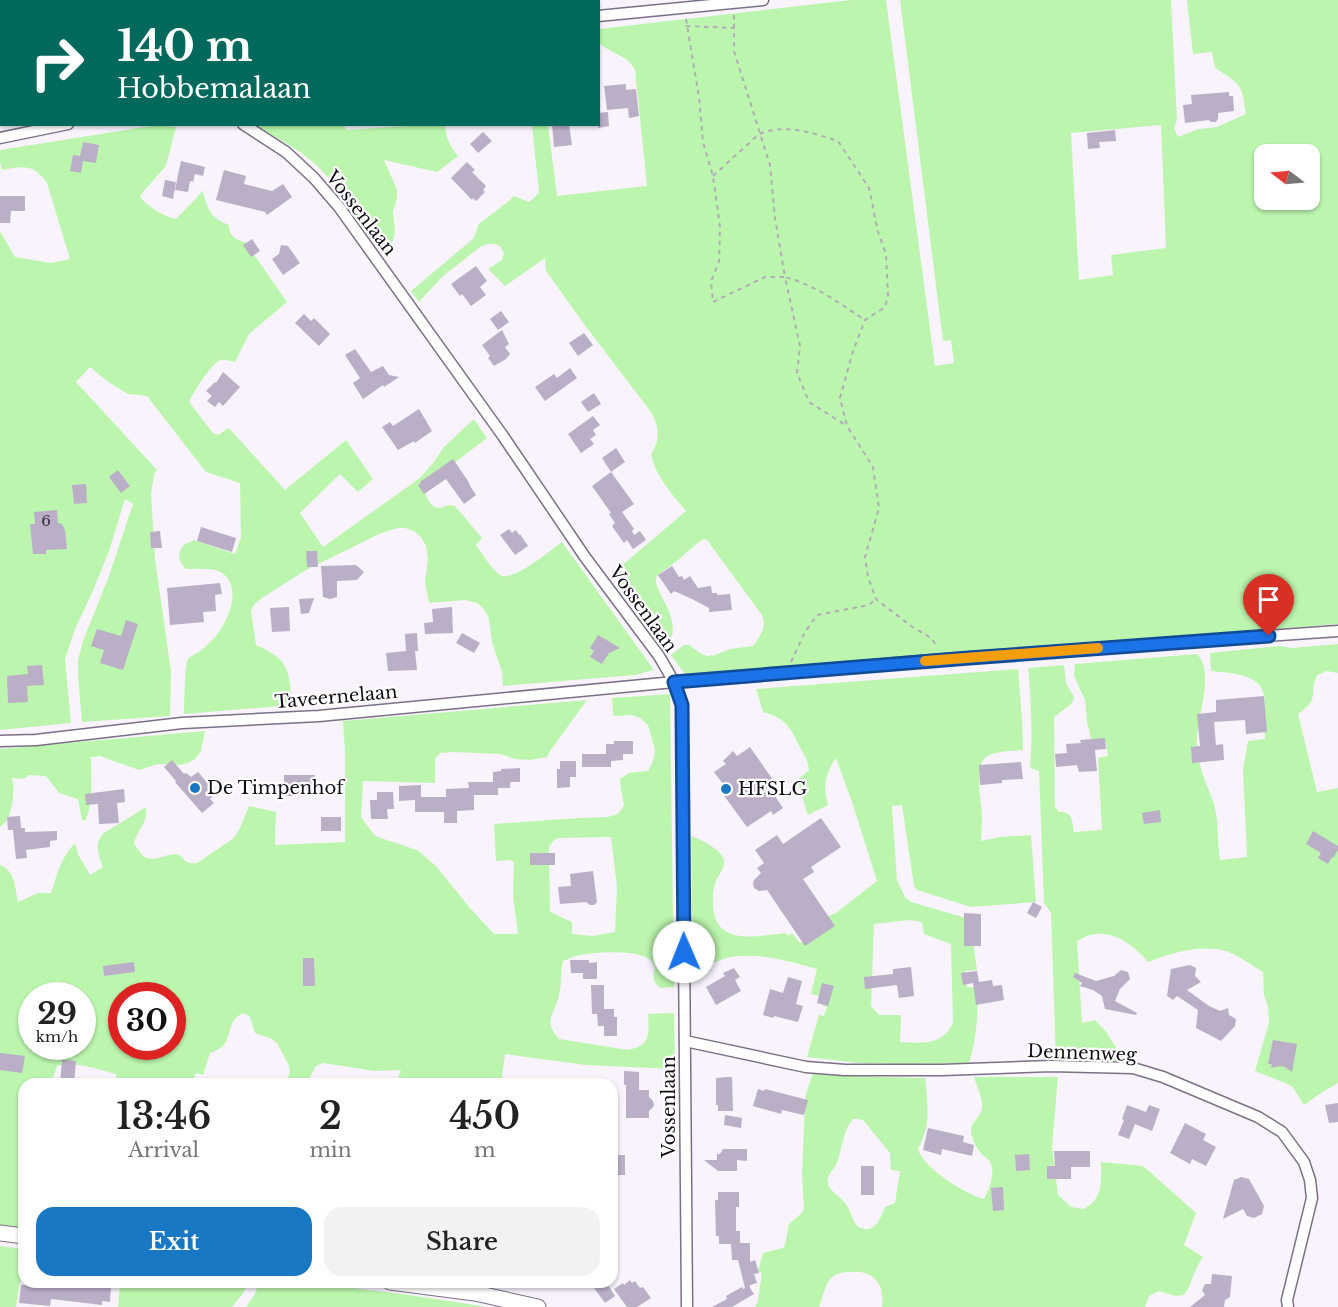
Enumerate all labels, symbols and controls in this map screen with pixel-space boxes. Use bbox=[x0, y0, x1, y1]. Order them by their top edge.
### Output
text: 140 m bbox=[117, 20, 253, 72]
icon: right bbox=[18, 24, 96, 102]
text: Hobbemalaan bbox=[117, 72, 311, 105]
north arrow bbox=[1254, 144, 1320, 210]
map controls bbox=[1254, 144, 1320, 210]
street label: Vossenlaan bbox=[320, 165, 401, 260]
house number: 6 bbox=[41, 511, 51, 530]
street label: Vossenlaan bbox=[604, 561, 682, 657]
pin bbox=[1243, 574, 1294, 636]
icon: arrive bbox=[1252, 583, 1285, 616]
street label: Taveernelaan bbox=[274, 681, 398, 713]
place label: De Timpenhof bbox=[207, 777, 346, 799]
place label: HFSLG bbox=[738, 778, 807, 800]
marker: De Timpenhof bbox=[188, 781, 202, 795]
marker: HFSLG bbox=[719, 782, 733, 796]
position arrow bbox=[652, 920, 716, 984]
speed limit sign: 30 bbox=[108, 982, 186, 1060]
text: 29 bbox=[37, 995, 77, 1032]
text: km/h bbox=[36, 1027, 78, 1046]
street label: Dennenweg bbox=[1027, 1040, 1137, 1066]
street label: Vossenlaan bbox=[658, 1056, 680, 1159]
text: 13:46 bbox=[116, 1094, 212, 1139]
text: 2 bbox=[319, 1094, 342, 1139]
text: 450 bbox=[449, 1094, 520, 1139]
text: Arrival bbox=[128, 1138, 199, 1162]
text: min bbox=[309, 1138, 351, 1162]
text: m bbox=[474, 1138, 495, 1162]
button: Exit bbox=[36, 1207, 312, 1276]
button: Share bbox=[324, 1207, 600, 1276]

